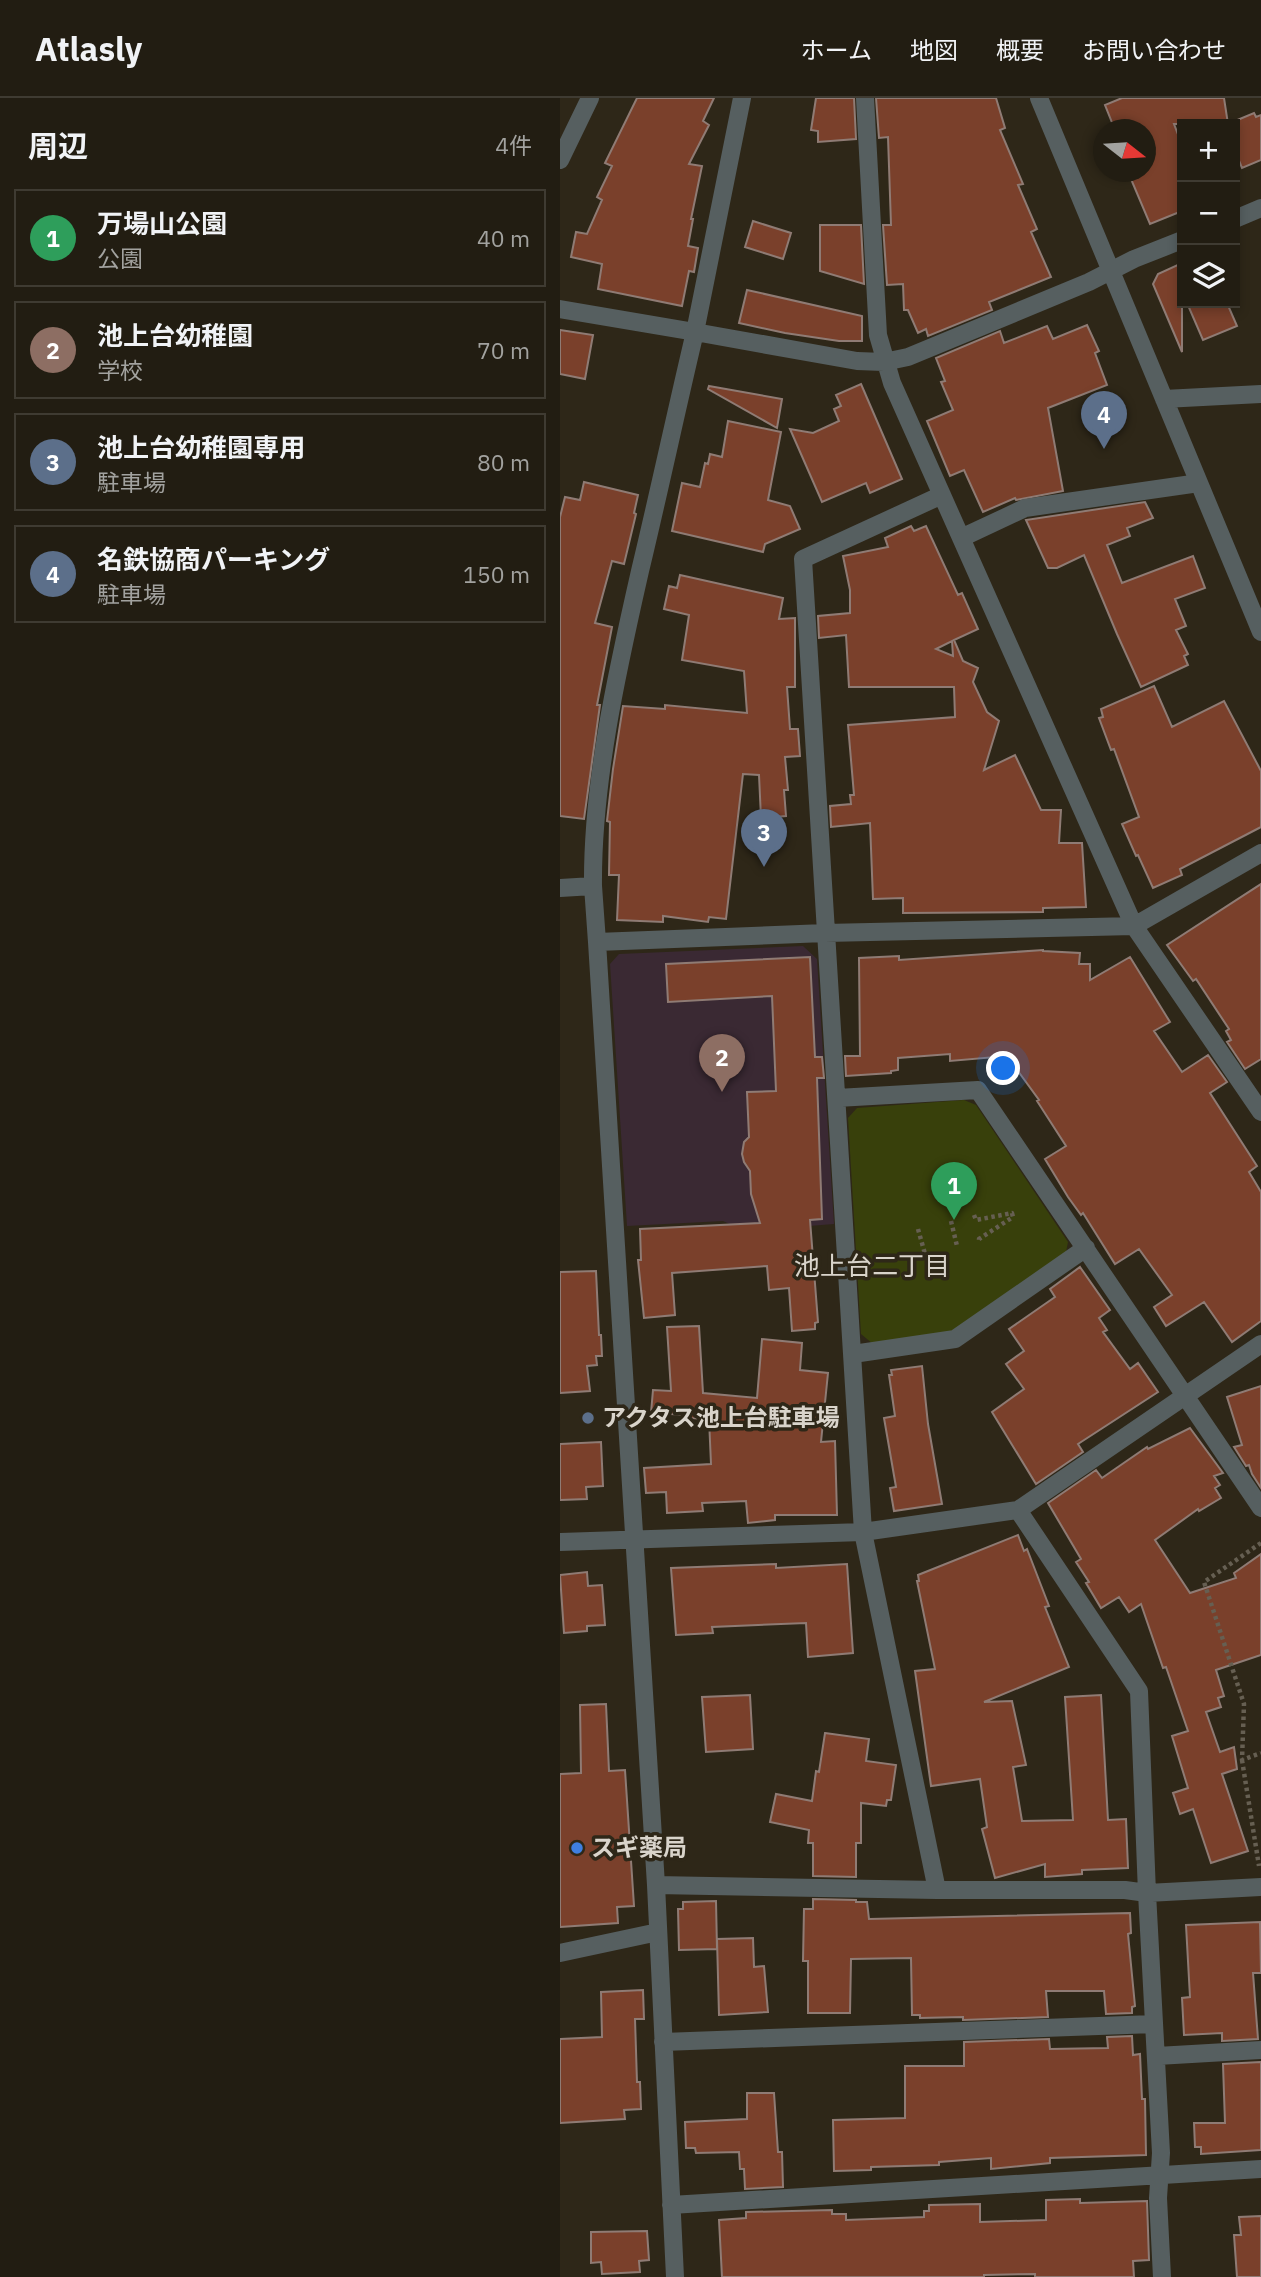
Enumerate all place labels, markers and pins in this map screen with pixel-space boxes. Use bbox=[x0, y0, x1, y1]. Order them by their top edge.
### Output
pin: 4 bbox=[1081, 391, 1127, 449]
pin: 3 bbox=[741, 809, 787, 867]
pin: 2 bbox=[699, 1034, 745, 1092]
pin: 1 bbox=[931, 1162, 977, 1220]
place label: アクタス池上台駐車場 bbox=[602, 1401, 840, 1433]
marker: アクタス池上台駐車場 bbox=[580, 1410, 596, 1426]
place label: スギ薬局 bbox=[591, 1831, 687, 1863]
marker: スギ薬局 bbox=[569, 1840, 585, 1856]

